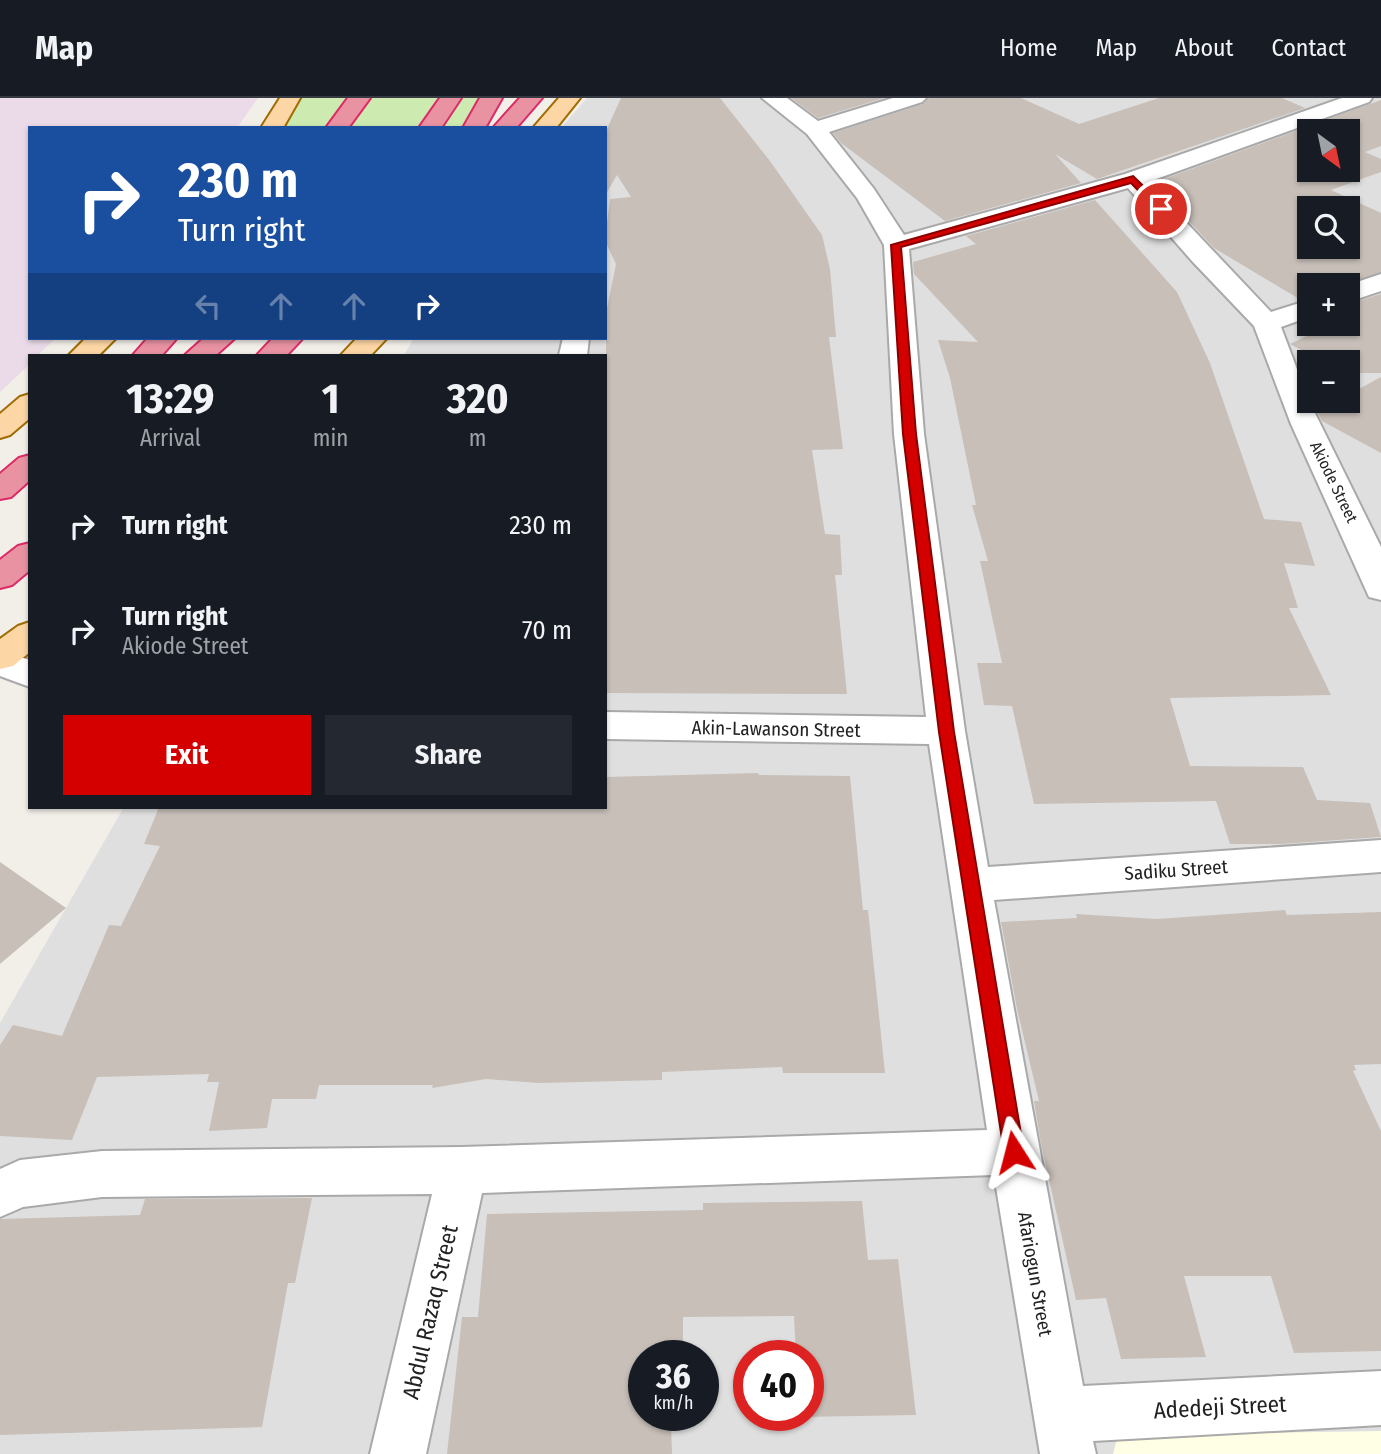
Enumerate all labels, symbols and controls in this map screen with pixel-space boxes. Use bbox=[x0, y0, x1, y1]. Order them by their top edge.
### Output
text: Map bbox=[35, 28, 93, 68]
text: Home bbox=[1000, 34, 1057, 62]
text: Map bbox=[1095, 34, 1137, 62]
text: About bbox=[1175, 34, 1233, 62]
text: Contact bbox=[1271, 34, 1346, 62]
north arrow bbox=[1297, 119, 1360, 182]
map controls bbox=[1297, 119, 1360, 413]
text: 230 m bbox=[178, 151, 298, 210]
icon: right bbox=[63, 154, 154, 245]
pin bbox=[1131, 179, 1191, 239]
icon: arrive bbox=[1142, 190, 1180, 228]
button: search bbox=[1297, 196, 1360, 259]
text: Turn right bbox=[178, 211, 305, 249]
button: + bbox=[1297, 273, 1360, 336]
icon: left bbox=[189, 287, 227, 325]
icon: ahead bbox=[262, 287, 300, 325]
icon: ahead bbox=[335, 287, 373, 325]
icon: right bbox=[408, 287, 446, 325]
button: − bbox=[1297, 350, 1360, 413]
text: 13:29 bbox=[126, 374, 215, 424]
text: 1 bbox=[322, 374, 340, 424]
text: 320 bbox=[447, 374, 509, 424]
text: Arrival bbox=[140, 424, 201, 452]
text: min bbox=[313, 424, 348, 452]
text: m bbox=[469, 424, 487, 452]
street label: Akiode Street bbox=[1306, 438, 1362, 526]
icon: right bbox=[63, 507, 101, 545]
text: Turn right bbox=[122, 510, 228, 541]
text: 230 m bbox=[509, 510, 572, 541]
text: Turn right bbox=[122, 601, 228, 632]
icon: right bbox=[63, 612, 101, 650]
text: 70 m bbox=[522, 615, 572, 646]
text: Akiode Street bbox=[122, 632, 248, 660]
button: Exit bbox=[63, 715, 311, 795]
button: Share bbox=[325, 715, 572, 795]
street label: Akin-Lawanson Street bbox=[691, 716, 861, 742]
street label: Sadiku Street bbox=[1124, 855, 1229, 885]
position arrow bbox=[977, 1115, 1051, 1189]
street label: Afariogun Street bbox=[1013, 1210, 1057, 1339]
street label: Abdul Razaq Street bbox=[396, 1222, 464, 1402]
speed limit sign: 40 bbox=[733, 1340, 824, 1431]
text: 36 bbox=[656, 1355, 691, 1397]
street label: Adedeji Street bbox=[1153, 1390, 1288, 1424]
text: km/h bbox=[653, 1392, 694, 1414]

